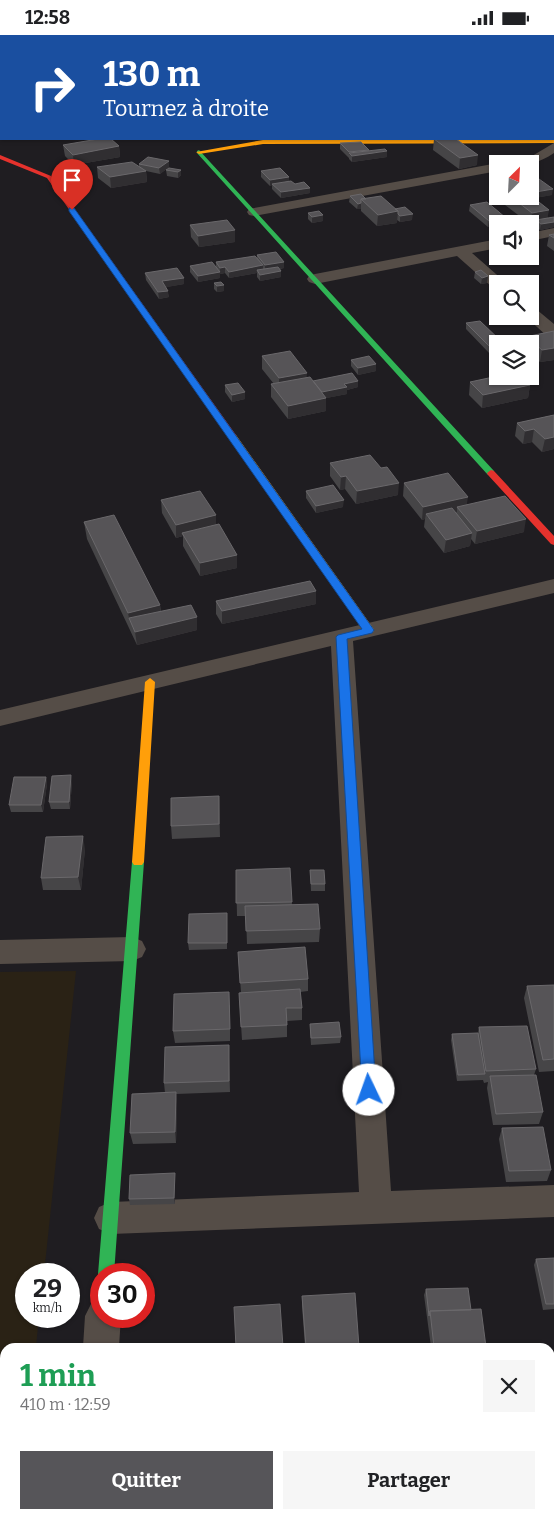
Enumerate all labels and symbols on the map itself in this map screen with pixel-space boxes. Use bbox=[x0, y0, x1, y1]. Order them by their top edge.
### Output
north arrow bbox=[489, 155, 539, 205]
pin bbox=[51, 159, 93, 210]
position arrow bbox=[342, 1063, 394, 1115]
speed limit sign: 30 bbox=[90, 1263, 155, 1328]

